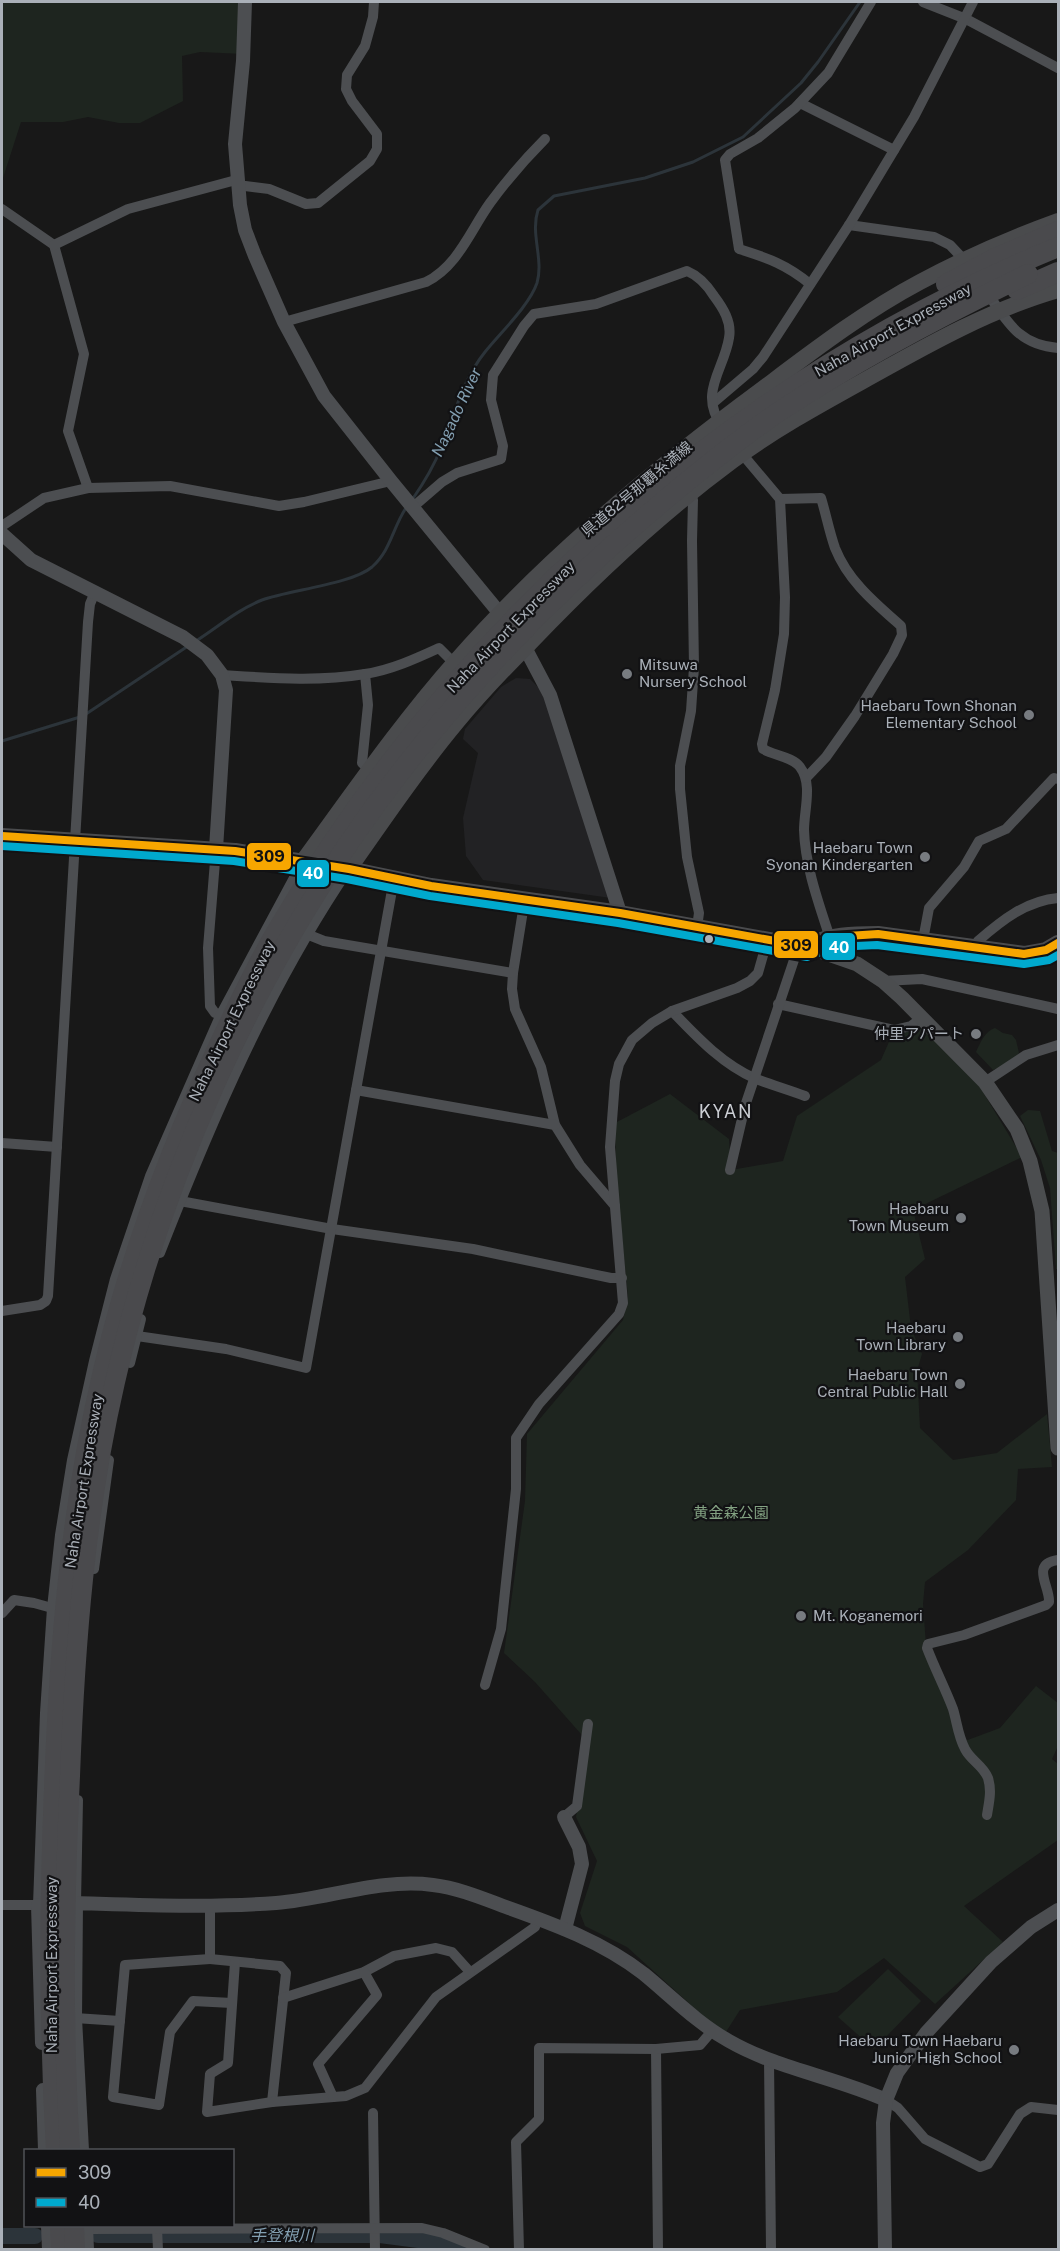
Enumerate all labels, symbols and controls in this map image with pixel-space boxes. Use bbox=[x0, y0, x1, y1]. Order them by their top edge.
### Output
street label: Naha Airport Expressway bbox=[811, 279, 974, 380]
water label: Nagado River bbox=[428, 364, 486, 460]
street label: 県道82号那覇糸満線 bbox=[578, 438, 695, 540]
street label: Naha Airport Expressway bbox=[443, 557, 578, 696]
place label: Mitsuwa Nursery School bbox=[639, 656, 747, 690]
marker: Mitsuwa Nursery School bbox=[620, 667, 634, 681]
place label: Haebaru Town Shonan Elementary School bbox=[860, 697, 1017, 731]
marker: Haebaru Town Shonan Elementary School bbox=[1022, 708, 1036, 722]
place label: Haebaru Town Syonan Kindergarten bbox=[766, 839, 913, 873]
line badge: 309 bbox=[246, 842, 292, 871]
text: 309 bbox=[253, 847, 285, 866]
marker: Haebaru Town Syonan Kindergarten bbox=[918, 850, 932, 864]
line badge: 40 bbox=[296, 859, 330, 888]
text: 40 bbox=[303, 864, 323, 883]
line badge: 309 bbox=[773, 930, 819, 959]
line badge: 40 bbox=[821, 932, 856, 961]
unlabelled marker bbox=[703, 933, 715, 945]
text: 309 bbox=[780, 936, 812, 955]
street label: Naha Airport Expressway bbox=[185, 938, 278, 1104]
text: 40 bbox=[829, 938, 849, 957]
place label: 仲里アパート bbox=[874, 1025, 964, 1042]
marker: 仲里アパート bbox=[969, 1027, 983, 1041]
district label: KYAN bbox=[699, 1101, 753, 1122]
place label: Haebaru Town Museum bbox=[849, 1200, 949, 1234]
marker: Haebaru Town Museum bbox=[954, 1211, 968, 1225]
place label: Haebaru Town Library bbox=[856, 1319, 946, 1353]
marker: Haebaru Town Library bbox=[951, 1330, 965, 1344]
place label: Haebaru Town Central Public Hall bbox=[817, 1366, 948, 1400]
marker: Haebaru Town Central Public Hall bbox=[953, 1377, 967, 1391]
street label: Naha Airport Expressway bbox=[61, 1392, 106, 1569]
park label: 黄金森公園 bbox=[693, 1504, 769, 1521]
place label: Mt. Koganemori bbox=[813, 1607, 923, 1624]
marker: Mt. Koganemori bbox=[794, 1609, 808, 1623]
street label: Naha Airport Expressway bbox=[43, 1877, 60, 2053]
place label: Haebaru Town Haebaru Junior High School bbox=[838, 2032, 1002, 2066]
marker: Haebaru Town Haebaru Junior High School bbox=[1007, 2043, 1021, 2057]
legend bbox=[24, 2149, 234, 2227]
text: 309 bbox=[78, 2162, 111, 2183]
text: 40 bbox=[78, 2192, 100, 2213]
water label: 手登根川 bbox=[250, 2226, 316, 2245]

